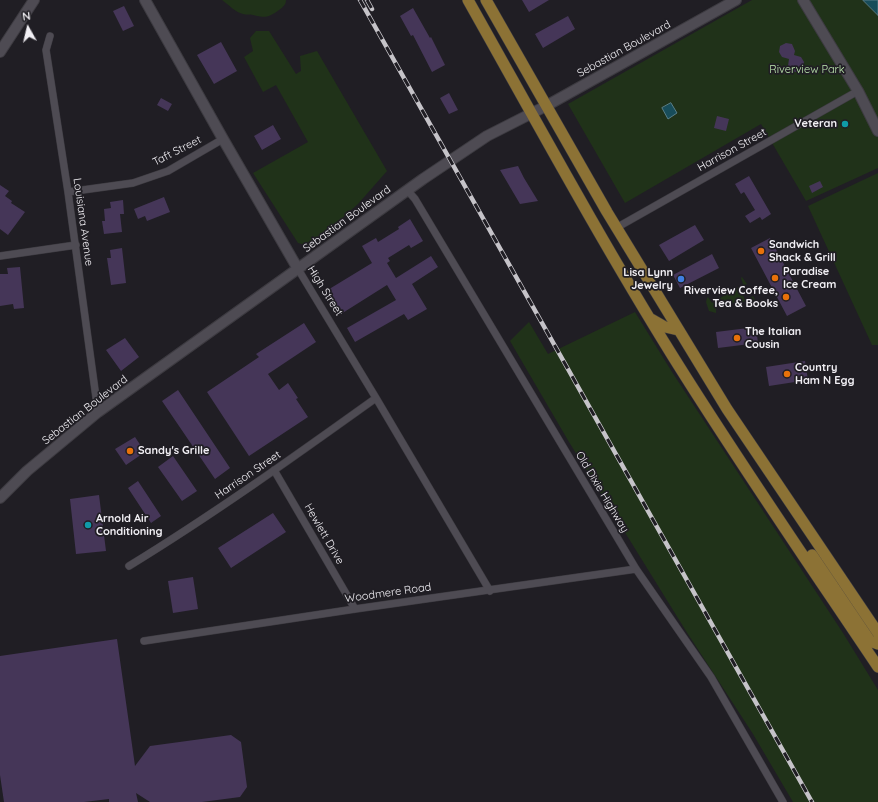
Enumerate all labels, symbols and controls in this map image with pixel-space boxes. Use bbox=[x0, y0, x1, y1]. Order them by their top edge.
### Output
north arrow bbox=[8, 8, 48, 48]
text: N bbox=[21, 9, 31, 24]
street label: Sebastian Boulevard bbox=[575, 18, 673, 80]
park label: Riverview Park bbox=[769, 63, 845, 77]
place label: Veteran bbox=[794, 117, 837, 131]
marker: Veteran bbox=[840, 119, 850, 129]
street label: Harrison Street bbox=[695, 126, 769, 174]
street label: Taft Street bbox=[150, 133, 204, 169]
street label: Louisiana Avenue bbox=[70, 177, 96, 267]
street label: Sebastian Boulevard bbox=[301, 183, 393, 255]
place label: Sandwich Shack & Grill bbox=[769, 238, 836, 264]
marker: Sandwich Shack & Grill bbox=[756, 246, 766, 256]
street label: High Street bbox=[304, 264, 346, 318]
place label: Paradise Ice Cream bbox=[783, 265, 836, 291]
place label: Lisa Lynn Jewelry bbox=[623, 266, 673, 292]
marker: Paradise Ice Cream bbox=[770, 273, 780, 283]
marker: Lisa Lynn Jewelry bbox=[676, 274, 686, 284]
place label: Riverview Coffee, Tea & Books bbox=[684, 284, 778, 310]
marker: Riverview Coffee, Tea & Books bbox=[781, 292, 791, 302]
place label: The Italian Cousin bbox=[745, 325, 801, 351]
marker: The Italian Cousin bbox=[732, 333, 742, 343]
place label: Country Ham N Egg bbox=[795, 361, 854, 387]
marker: Country Ham N Egg bbox=[782, 369, 792, 379]
street label: Sebastian Boulevard bbox=[40, 373, 130, 447]
place label: Sandy's Grille bbox=[138, 444, 209, 458]
marker: Sandy's Grille bbox=[125, 446, 135, 456]
street label: Harrison Street bbox=[213, 448, 283, 502]
street label: Old Dixie Highway bbox=[573, 449, 631, 535]
street label: Hewlett Drive bbox=[301, 501, 347, 567]
place label: Arnold Air Conditioning bbox=[96, 512, 163, 538]
marker: Arnold Air Conditioning bbox=[83, 520, 93, 530]
street label: Woodmere Road bbox=[344, 580, 432, 606]

